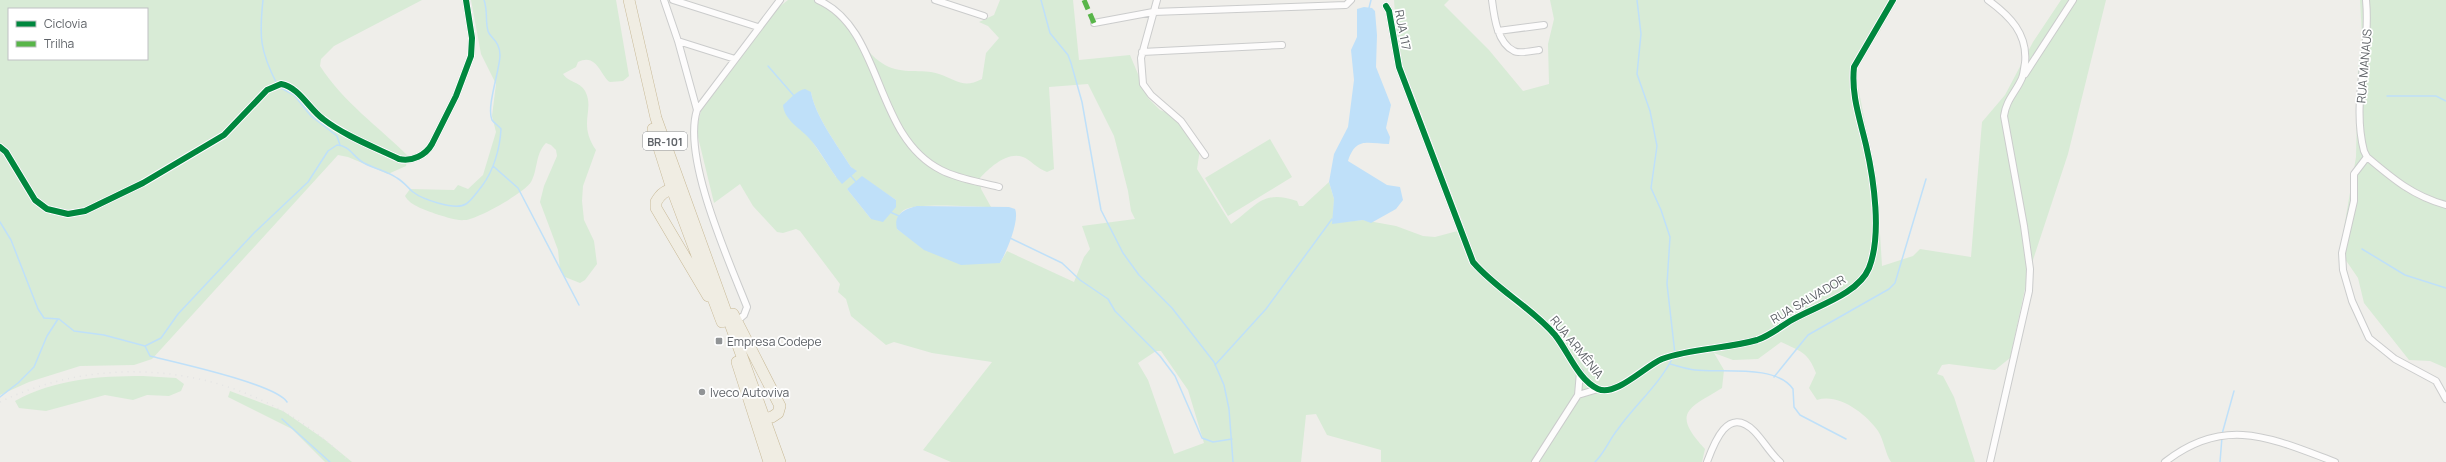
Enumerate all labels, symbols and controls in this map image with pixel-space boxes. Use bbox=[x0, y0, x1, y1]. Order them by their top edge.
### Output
legend bbox=[8, 8, 148, 60]
street label: RUA 117 bbox=[1391, 8, 1415, 52]
text: Ciclovia bbox=[44, 15, 87, 32]
street label: RUA MANAUS bbox=[2352, 28, 2376, 104]
text: Trilha bbox=[44, 35, 74, 52]
road number: BR-101 bbox=[643, 132, 687, 150]
street label: RUA SALVADOR bbox=[1767, 270, 1849, 327]
street label: RUA ARMÊNIA bbox=[1546, 312, 1608, 382]
place label: Empresa Codepe bbox=[727, 333, 821, 350]
marker: Empresa Codepe bbox=[714, 336, 724, 346]
place label: Iveco Autoviva bbox=[710, 384, 789, 401]
marker: Iveco Autoviva bbox=[697, 387, 707, 397]

